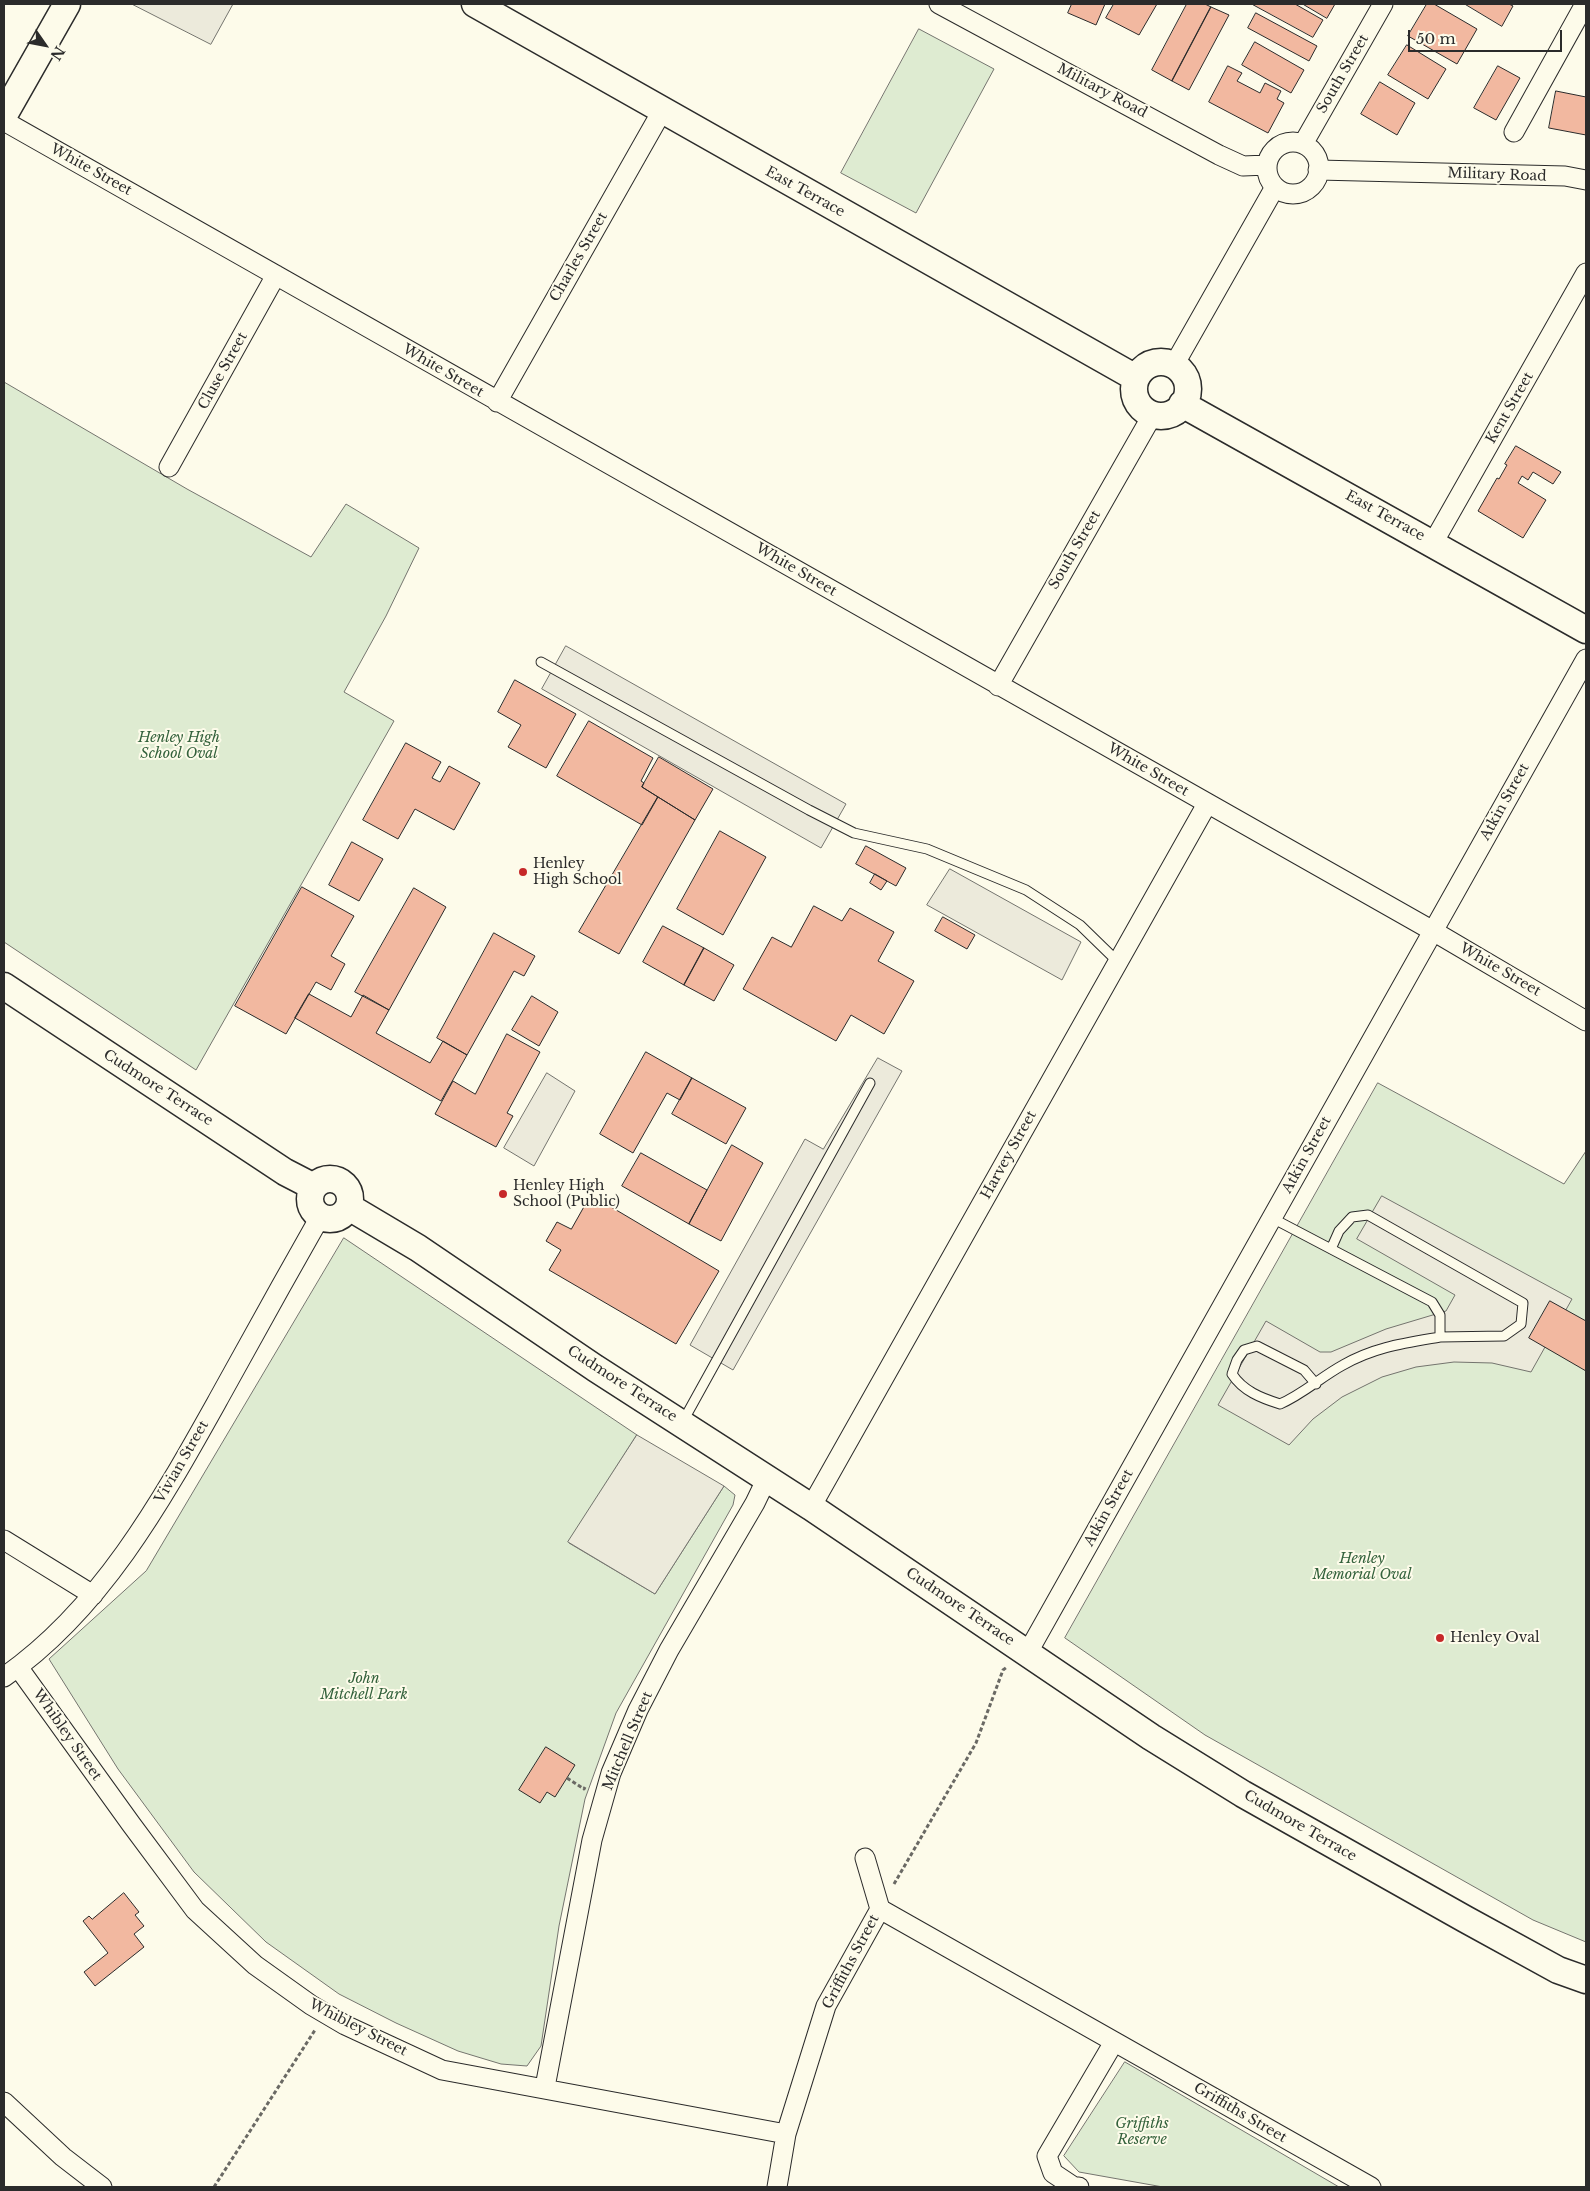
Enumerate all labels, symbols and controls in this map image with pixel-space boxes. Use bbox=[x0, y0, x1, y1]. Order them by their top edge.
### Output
north arrow bbox=[20, 20, 70, 70]
scale bar bbox=[1410, 20, 1564, 52]
text: 50 m bbox=[1416, 29, 1456, 48]
street label: South Street bbox=[1314, 31, 1372, 117]
text: N bbox=[46, 43, 69, 64]
street label: Military Road bbox=[1054, 60, 1150, 122]
street label: White Street bbox=[47, 141, 135, 199]
street label: East Terrace bbox=[762, 163, 848, 221]
street label: Military Road bbox=[1447, 165, 1547, 185]
street label: Charles Street bbox=[547, 209, 611, 305]
street label: Cluse Street bbox=[195, 329, 251, 413]
street label: White Street bbox=[400, 341, 486, 401]
street label: Kent Street bbox=[1483, 369, 1537, 447]
street label: East Terrace bbox=[1342, 487, 1428, 545]
street label: South Street bbox=[1046, 507, 1104, 593]
street label: White Street bbox=[753, 540, 839, 600]
park label: Henley High School Oval bbox=[138, 730, 220, 762]
street label: White Street bbox=[1105, 740, 1191, 800]
street label: Atkin Street bbox=[1477, 761, 1533, 843]
place label: Henley High School bbox=[533, 856, 622, 889]
marker: Henley High School bbox=[517, 866, 529, 878]
street label: White Street bbox=[1457, 940, 1543, 1000]
street label: Cudmore Terrace bbox=[100, 1046, 216, 1130]
street label: Harvey Street bbox=[978, 1108, 1040, 1202]
street label: Atkin Street bbox=[1279, 1114, 1335, 1196]
place label: Henley High School (Public) bbox=[513, 1178, 620, 1210]
marker: Henley High School (Public) bbox=[497, 1188, 509, 1200]
street label: Cudmore Terrace bbox=[564, 1342, 680, 1426]
street label: Vivian Street bbox=[152, 1418, 212, 1506]
street label: Atkin Street bbox=[1081, 1467, 1137, 1549]
park label: Henley Memorial Oval bbox=[1312, 1551, 1412, 1584]
street label: Cudmore Terrace bbox=[903, 1564, 1017, 1650]
place label: Henley Oval bbox=[1450, 1630, 1540, 1646]
marker: Henley Oval bbox=[1434, 1632, 1446, 1644]
park label: John Mitchell Park bbox=[320, 1671, 408, 1704]
street label: Whibley Street bbox=[29, 1686, 105, 1784]
street label: Mitchell Street bbox=[600, 1689, 656, 1793]
street label: Cudmore Terrace bbox=[1241, 1787, 1359, 1865]
street label: Griffiths Street bbox=[819, 1912, 883, 2012]
street label: Whibley Street bbox=[306, 1996, 410, 2060]
street label: Griffiths Street bbox=[1190, 2080, 1290, 2146]
park label: Griffiths Reserve bbox=[1115, 2116, 1169, 2148]

